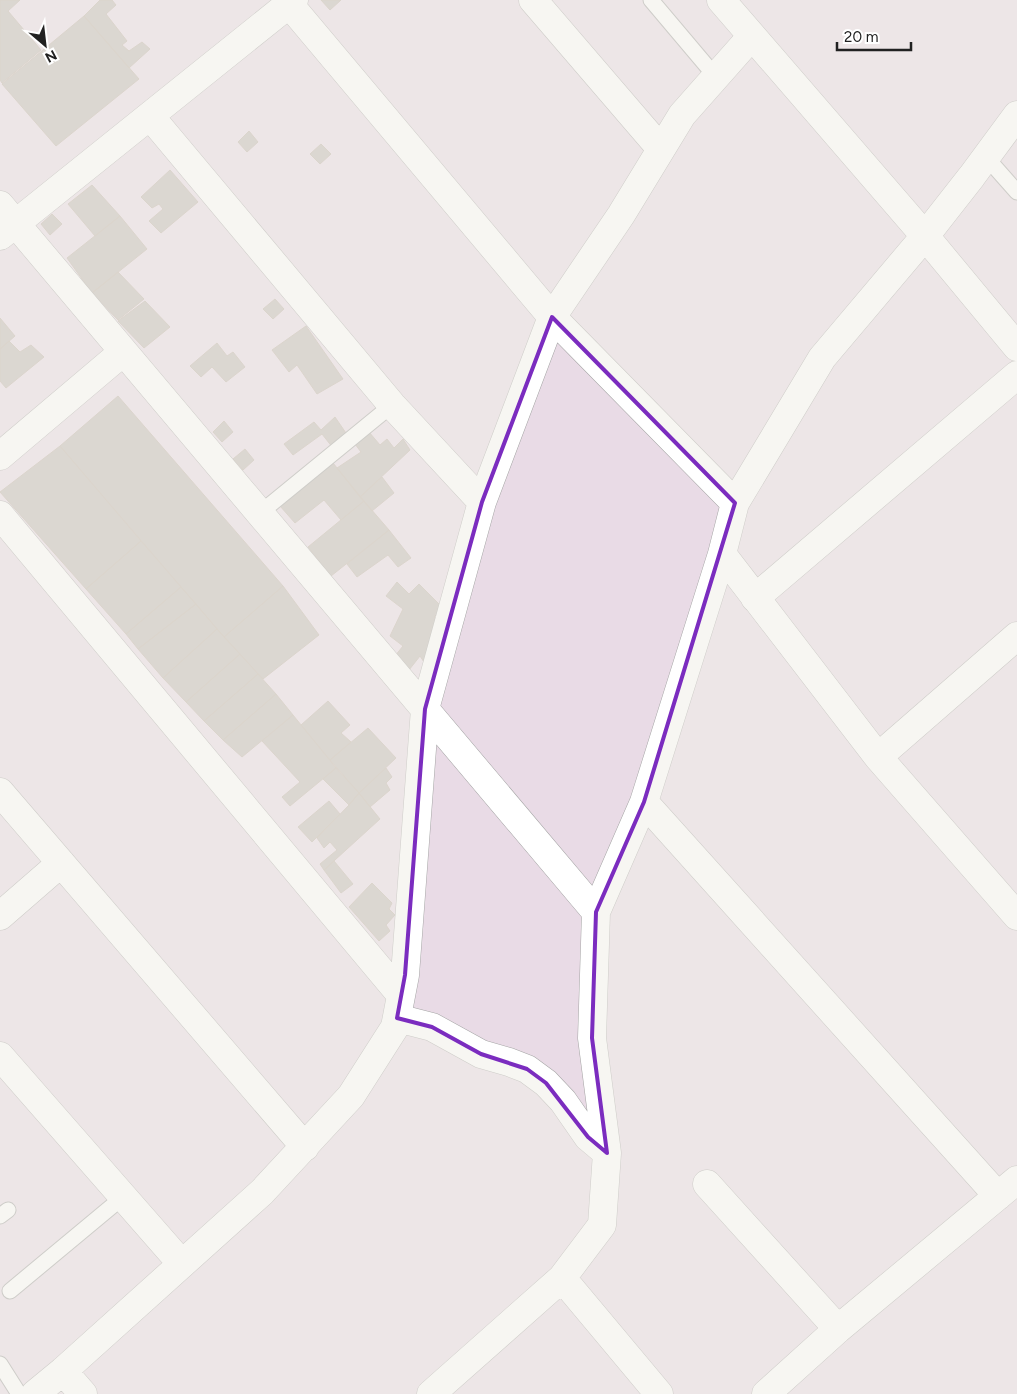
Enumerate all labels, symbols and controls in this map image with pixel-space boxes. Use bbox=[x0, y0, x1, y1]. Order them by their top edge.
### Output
north arrow bbox=[20, 20, 70, 70]
scale bar bbox=[837, 20, 911, 52]
text: 20 m bbox=[844, 28, 878, 46]
text: N bbox=[42, 46, 60, 66]

